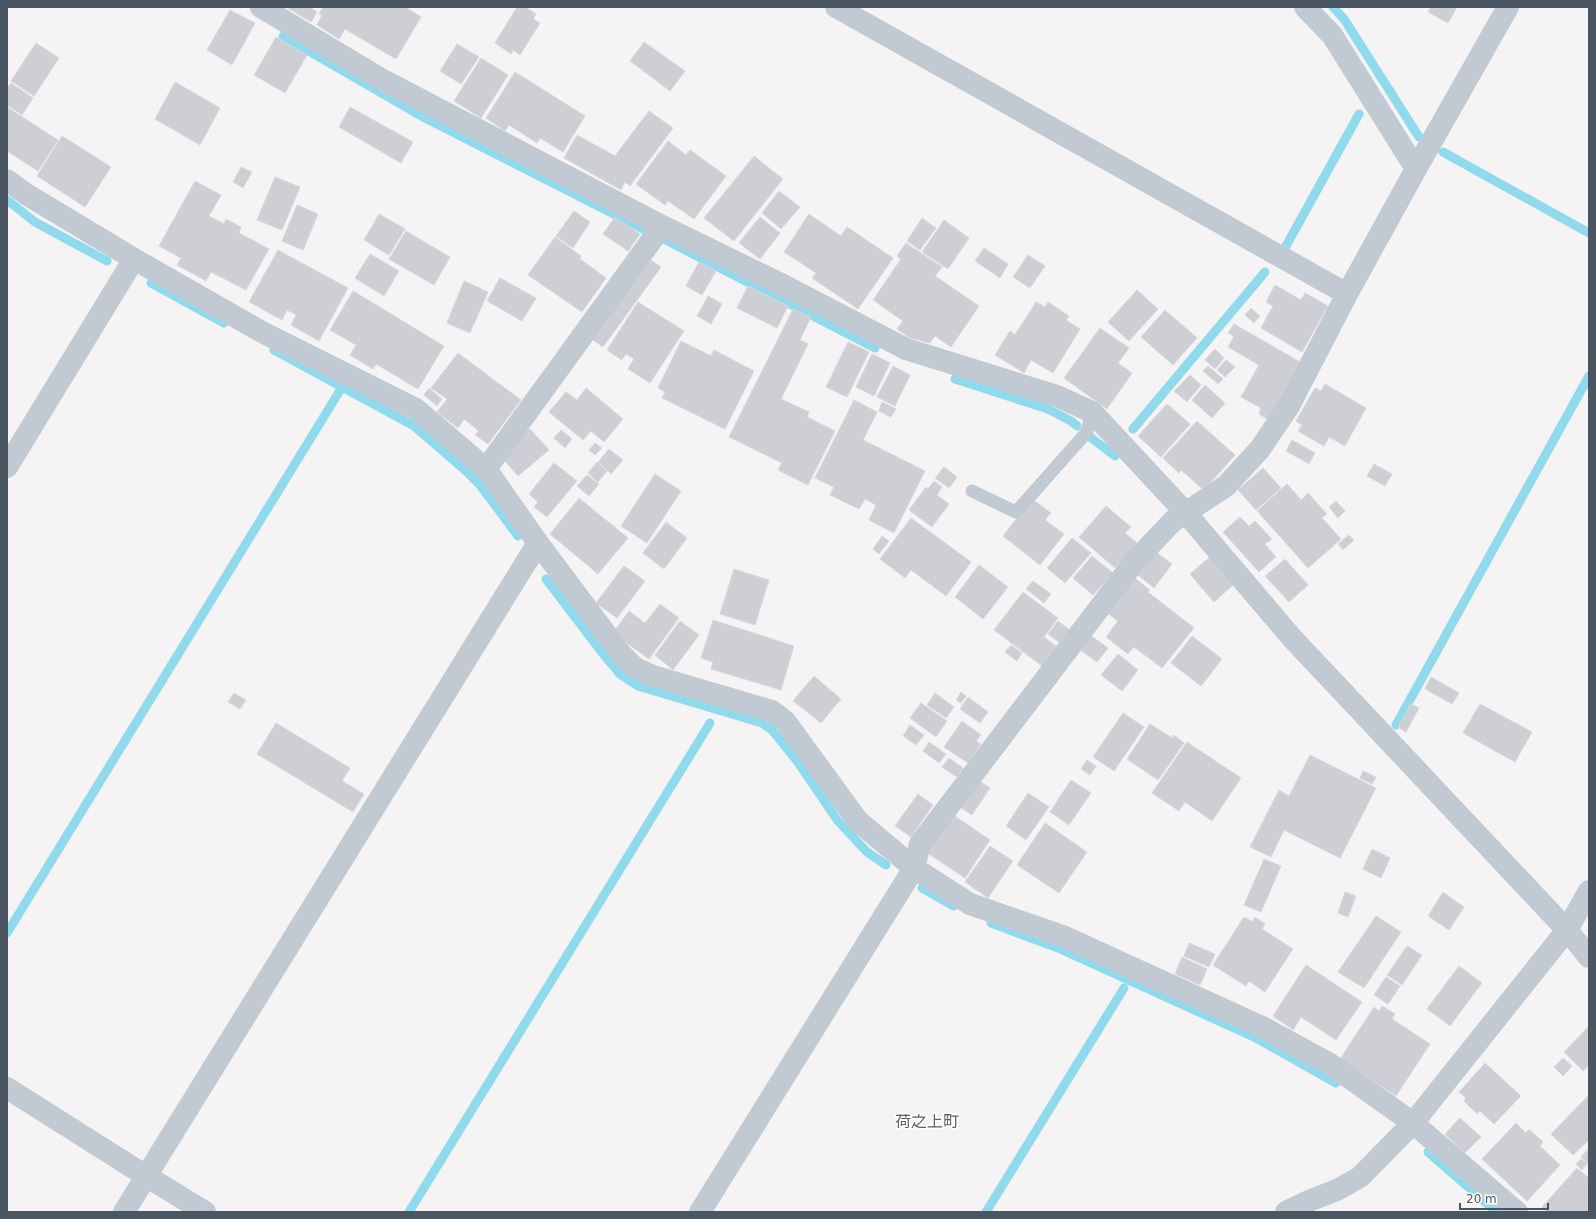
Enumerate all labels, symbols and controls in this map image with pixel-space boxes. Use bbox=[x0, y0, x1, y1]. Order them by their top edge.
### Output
district label: 荷之上町 bbox=[895, 1112, 959, 1131]
scale bar bbox=[1460, 1185, 1548, 1211]
text: 20 m bbox=[1466, 1192, 1497, 1206]

